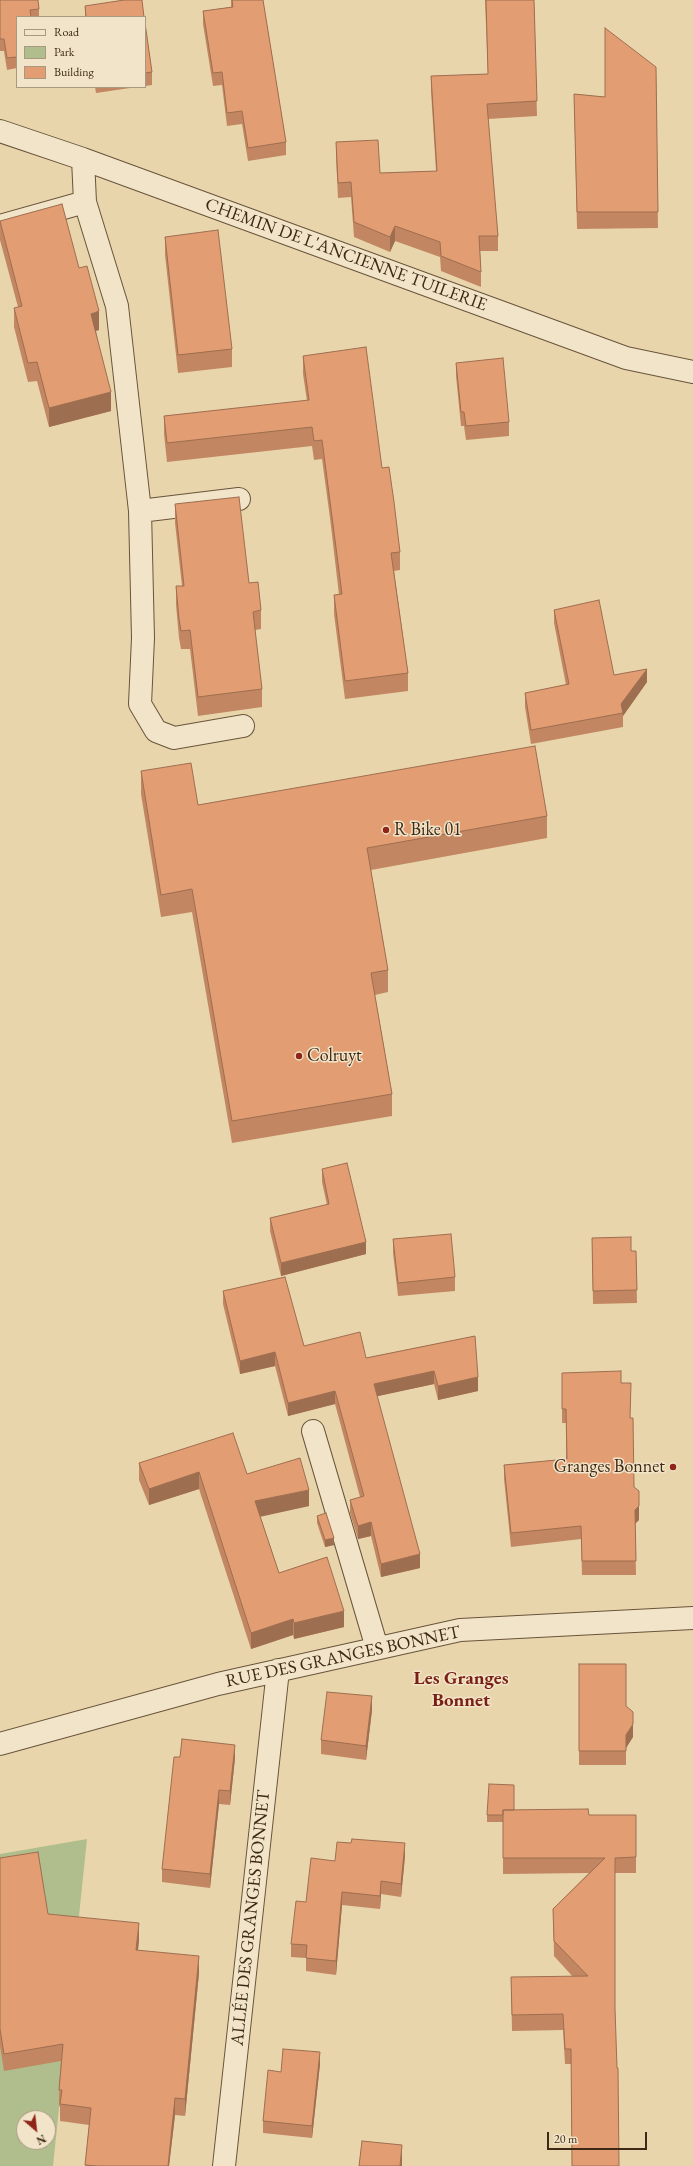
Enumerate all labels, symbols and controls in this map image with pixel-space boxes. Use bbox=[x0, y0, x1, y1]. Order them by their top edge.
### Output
legend bbox=[16, 16, 146, 88]
text: Road bbox=[54, 24, 79, 40]
text: Park bbox=[54, 44, 74, 60]
text: Building bbox=[54, 64, 94, 80]
street label: CHEMIN DE L'ANCIENNE TUILERIE bbox=[202, 194, 490, 316]
place label: R Bike 01 bbox=[394, 819, 462, 841]
marker: R Bike 01 bbox=[381, 825, 391, 835]
place label: Colruyt bbox=[307, 1045, 362, 1067]
marker: Colruyt bbox=[294, 1051, 304, 1061]
place label: Granges Bonnet bbox=[554, 1456, 665, 1478]
marker: Granges Bonnet bbox=[668, 1462, 678, 1472]
street label: RUE DES GRANGES BONNET bbox=[224, 1622, 462, 1692]
district label: Les Granges Bonnet bbox=[413, 1668, 509, 1712]
street label: ALLÉE DES GRANGES BONNET bbox=[227, 1789, 275, 2047]
north arrow bbox=[16, 2110, 56, 2150]
scale bar bbox=[549, 2124, 649, 2150]
text: N bbox=[34, 2131, 48, 2148]
text: 20 m bbox=[554, 2131, 577, 2147]

